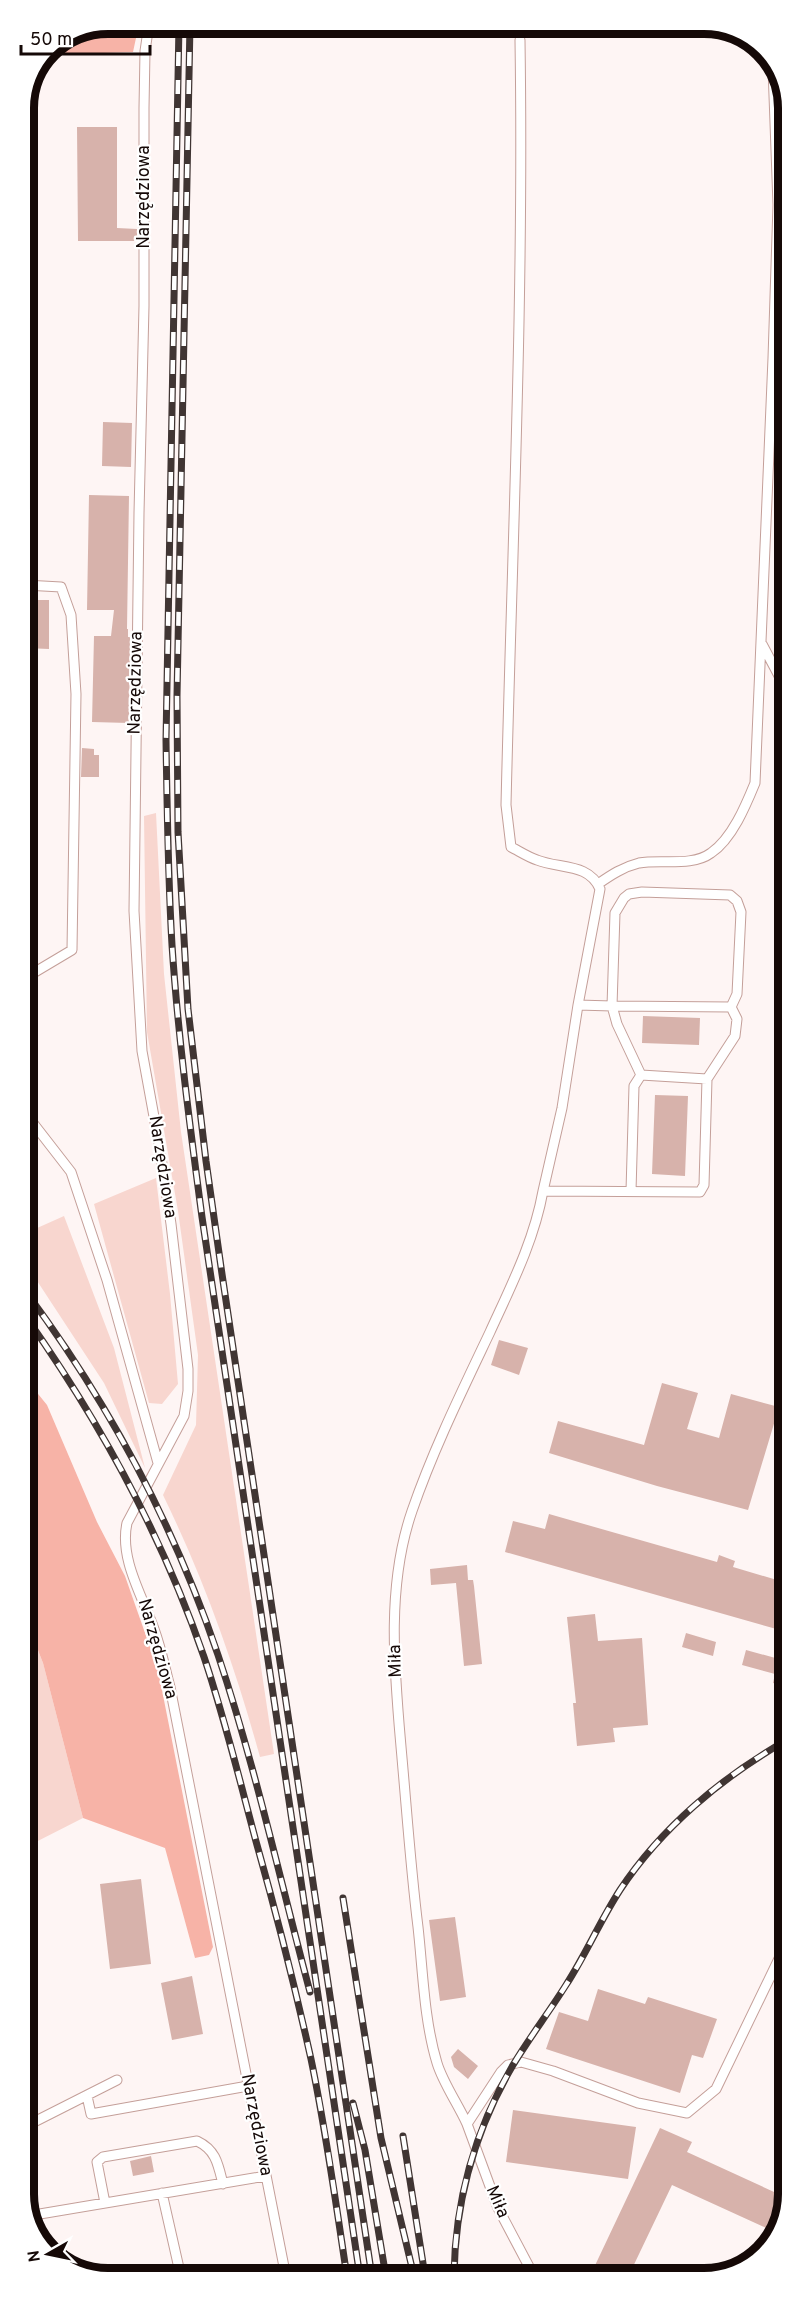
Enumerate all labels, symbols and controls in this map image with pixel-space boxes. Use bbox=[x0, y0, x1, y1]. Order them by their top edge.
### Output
scale bar bbox=[21, 18, 150, 56]
text: 50 m bbox=[30, 29, 72, 52]
street label: Narzędziowa bbox=[133, 145, 156, 249]
street label: Narzędziowa bbox=[124, 631, 148, 735]
street label: Narzędziowa bbox=[143, 1114, 181, 1220]
street label: Narzędziowa bbox=[132, 1596, 182, 1702]
street label: Miła bbox=[384, 1644, 408, 1678]
street label: Narzędziowa bbox=[235, 2072, 277, 2178]
street label: Miła bbox=[480, 2182, 514, 2222]
north arrow bbox=[18, 2224, 78, 2284]
text: N bbox=[24, 2249, 46, 2263]

